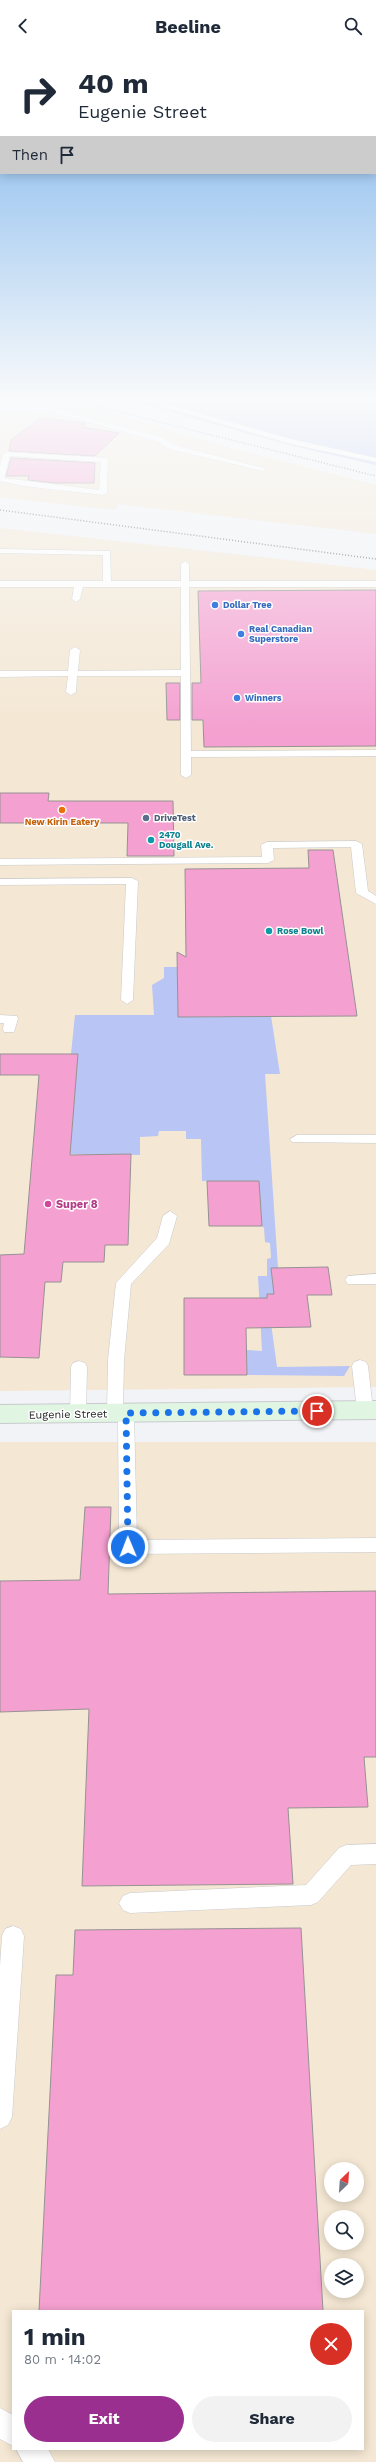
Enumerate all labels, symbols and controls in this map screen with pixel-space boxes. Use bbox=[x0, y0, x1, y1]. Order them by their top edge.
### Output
icon: back bbox=[12, 15, 34, 37]
icon: search bbox=[342, 15, 364, 37]
text: Beeline bbox=[155, 16, 221, 37]
text: 40 m bbox=[78, 67, 148, 100]
icon: right bbox=[12, 68, 64, 120]
text: Eugenie Street bbox=[78, 101, 207, 122]
icon: arrive bbox=[56, 144, 78, 166]
text: Then bbox=[12, 146, 48, 164]
marker: Dollar Tree bbox=[210, 600, 220, 610]
place label: Dollar Tree bbox=[223, 600, 272, 610]
place label: Real Canadian Superstore bbox=[249, 624, 313, 644]
marker: Real Canadian Superstore bbox=[236, 629, 246, 639]
marker: Winners bbox=[232, 693, 242, 703]
place label: Winners bbox=[245, 693, 282, 703]
marker: New Kirin Eatery bbox=[57, 805, 67, 815]
marker: DriveTest bbox=[141, 813, 151, 823]
place label: DriveTest bbox=[154, 813, 196, 823]
place label: New Kirin Eatery bbox=[25, 817, 100, 827]
place label: 2470 Dougall Ave. bbox=[159, 830, 214, 850]
marker: 2470 Dougall Ave. bbox=[146, 835, 156, 845]
marker: Rose Bowl bbox=[264, 926, 274, 936]
place label: Rose Bowl bbox=[277, 926, 324, 936]
place label: Super 8 bbox=[56, 1198, 98, 1211]
marker: Super 8 bbox=[43, 1199, 53, 1209]
pin bbox=[300, 1394, 334, 1428]
icon: arrive bbox=[306, 1400, 328, 1422]
street label: Eugenie Street bbox=[29, 1407, 108, 1422]
position arrow bbox=[107, 1526, 149, 1568]
north arrow bbox=[324, 2162, 364, 2202]
map controls bbox=[324, 2162, 364, 2298]
button: search bbox=[324, 2210, 364, 2250]
button: layers bbox=[324, 2258, 364, 2298]
text: 1 min bbox=[24, 2323, 86, 2351]
button: close bbox=[310, 2323, 352, 2365]
text: 80 m · 14:02 bbox=[24, 2352, 101, 2367]
button: Exit bbox=[24, 2396, 184, 2442]
button: Share bbox=[192, 2396, 352, 2442]

